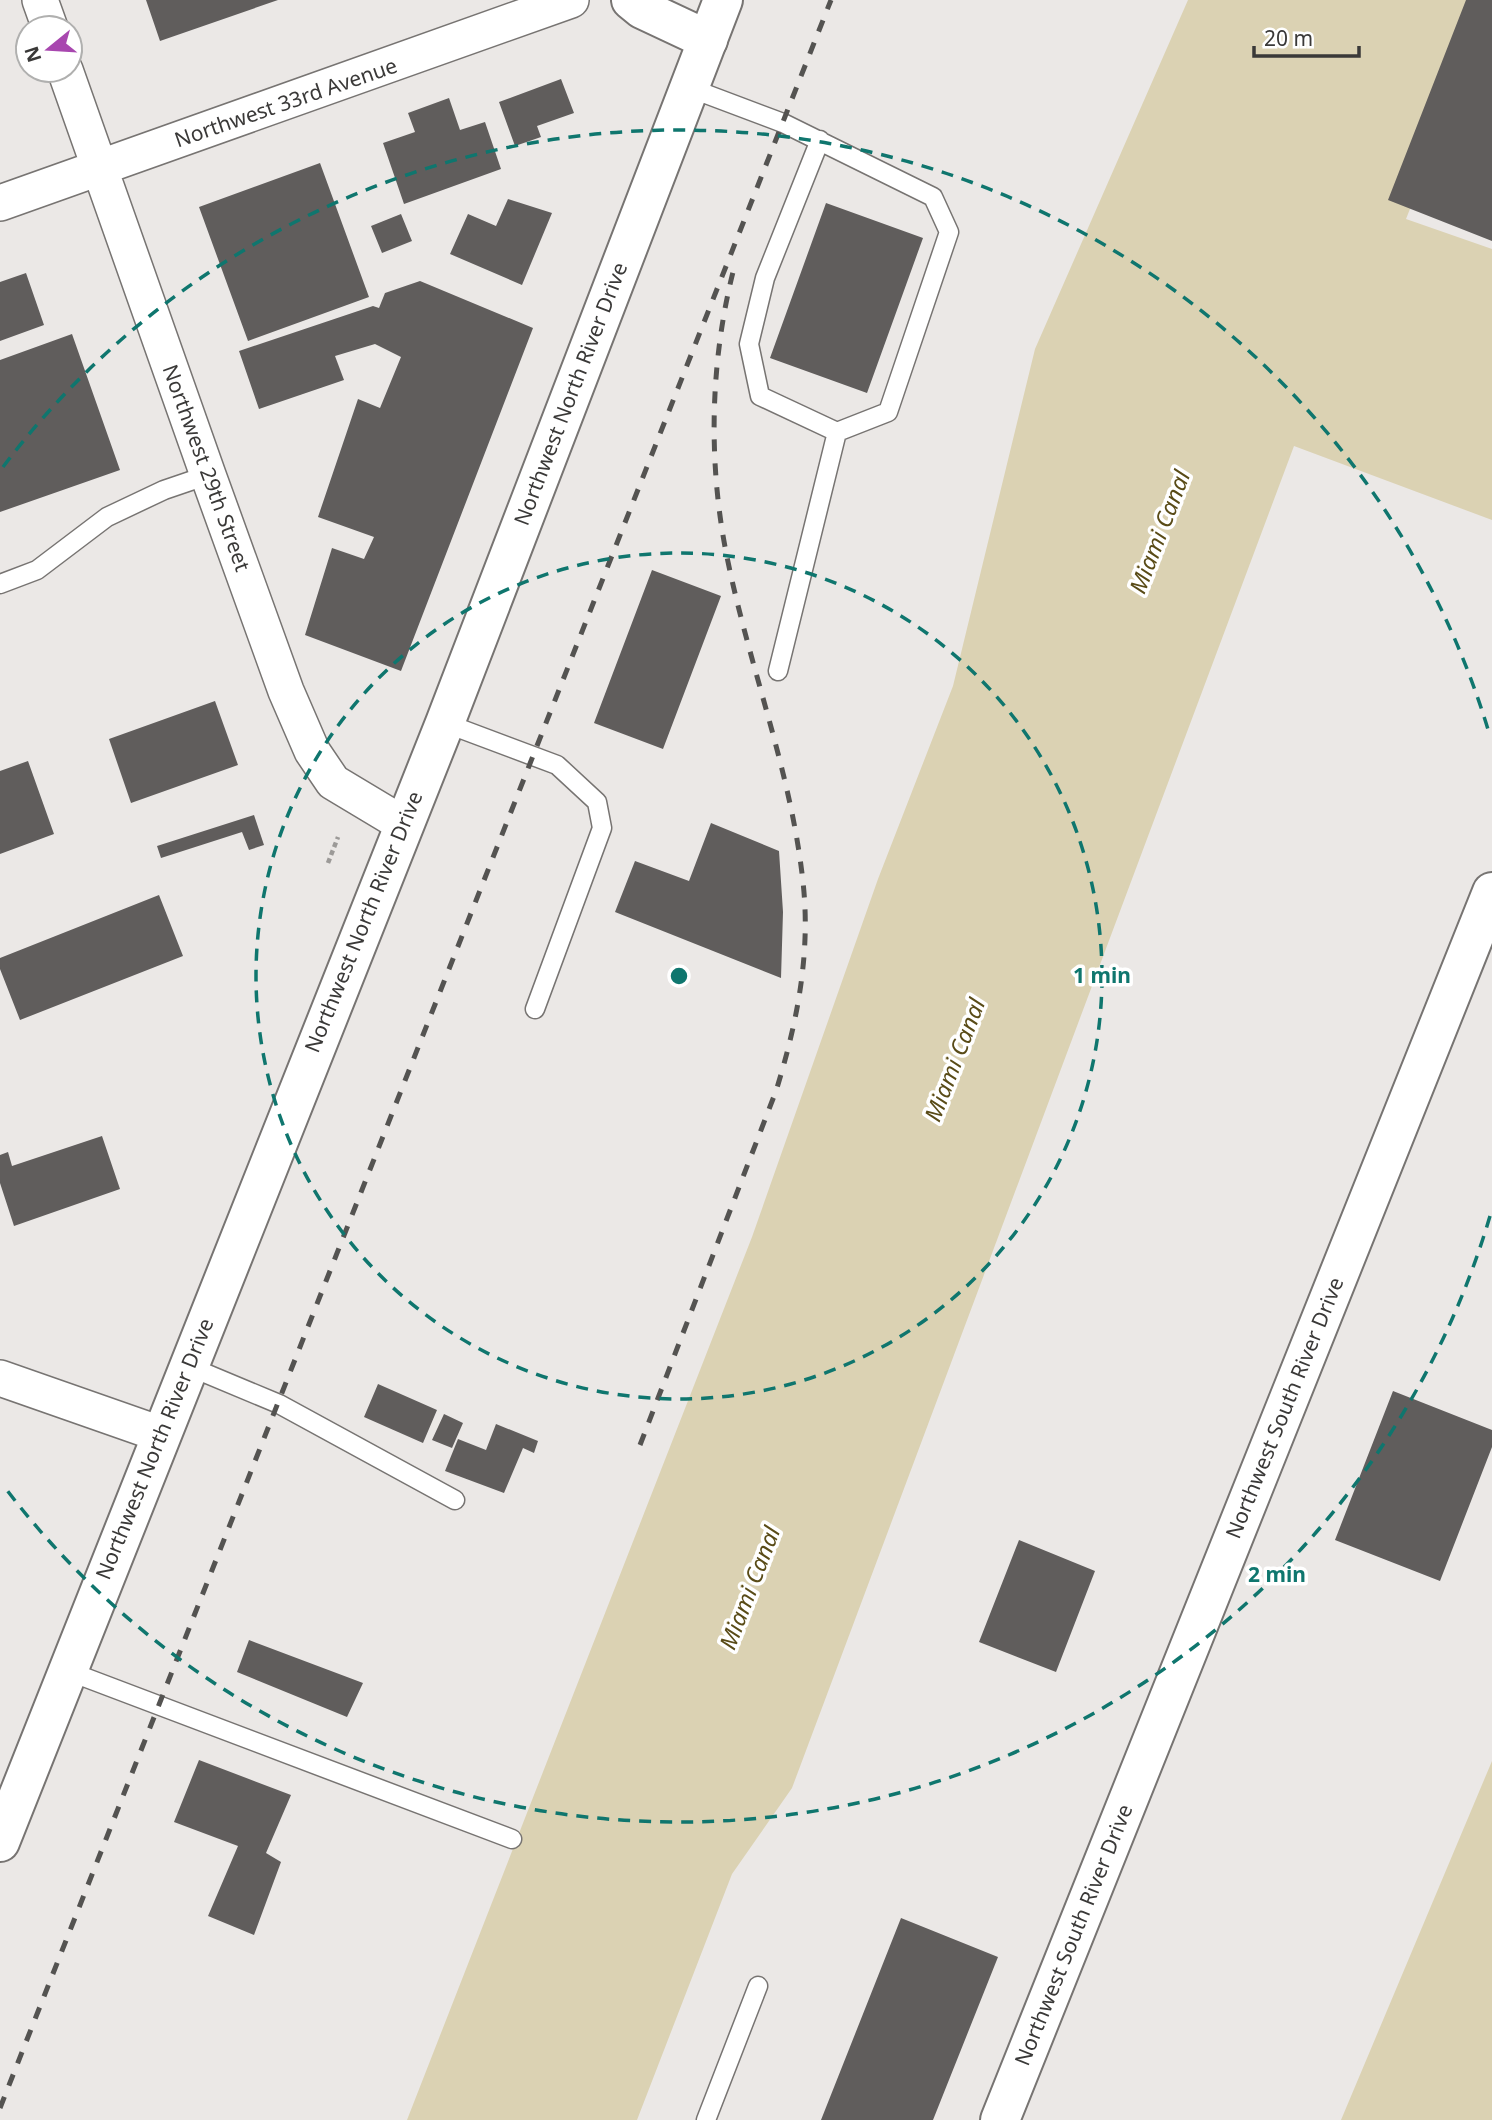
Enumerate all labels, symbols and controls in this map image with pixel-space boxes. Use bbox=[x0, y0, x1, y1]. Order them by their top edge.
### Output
north arrow bbox=[14, 14, 84, 84]
scale bar bbox=[1254, 14, 1359, 58]
text: 20 m bbox=[1264, 24, 1313, 52]
text: N bbox=[18, 43, 48, 66]
street label: Northwest 33rd Avenue bbox=[171, 51, 401, 153]
street label: Northwest North River Drive bbox=[507, 258, 633, 529]
street label: Northwest 29th Street bbox=[156, 360, 258, 575]
water label: Miami Canal bbox=[1121, 465, 1198, 598]
street label: Northwest North River Drive bbox=[298, 787, 428, 1057]
text: 1 min bbox=[1073, 961, 1131, 989]
centre of rings bbox=[667, 964, 691, 988]
water label: Miami Canal bbox=[916, 993, 993, 1126]
street label: Northwest South River Drive bbox=[1219, 1273, 1349, 1543]
street label: Northwest North River Drive bbox=[89, 1314, 219, 1584]
water label: Miami Canal bbox=[711, 1521, 788, 1654]
text: 2 min bbox=[1248, 1560, 1306, 1588]
street label: Northwest South River Drive bbox=[1008, 1800, 1138, 2070]

